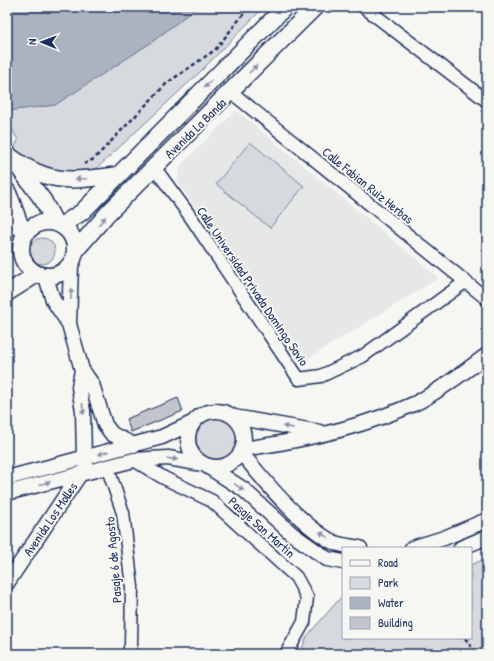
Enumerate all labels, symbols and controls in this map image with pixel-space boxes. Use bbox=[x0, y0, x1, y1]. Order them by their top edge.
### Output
north arrow bbox=[22, 22, 62, 62]
text: N bbox=[25, 39, 39, 45]
one-way arrow bbox=[248, 64, 258, 74]
one-way arrow bbox=[203, 79, 213, 89]
street label: Avenida La Banda bbox=[160, 94, 230, 162]
street label: Calle Fabian Ruiz Herbas bbox=[319, 143, 417, 227]
one-way arrow bbox=[74, 176, 87, 182]
street label: Calle Universidad Privada Domingo Savio bbox=[193, 203, 313, 369]
one-way arrow bbox=[97, 215, 106, 226]
one-way arrow bbox=[67, 288, 74, 300]
one-way arrow bbox=[80, 403, 86, 415]
one-way arrow bbox=[282, 424, 294, 430]
one-way arrow bbox=[96, 450, 108, 456]
one-way arrow bbox=[166, 455, 178, 462]
street label: Avenida Los Molles bbox=[19, 479, 81, 559]
one-way arrow bbox=[39, 480, 51, 486]
one-way arrow bbox=[234, 483, 245, 490]
street label: Pasaje San Martin bbox=[225, 492, 299, 562]
street label: Pasaje 6 de Agosto bbox=[100, 516, 126, 604]
one-way arrow bbox=[319, 531, 329, 539]
legend bbox=[342, 547, 472, 639]
text: Road bbox=[378, 554, 398, 571]
text: Park bbox=[378, 574, 398, 591]
text: Water bbox=[378, 594, 404, 611]
text: Building bbox=[378, 614, 413, 631]

